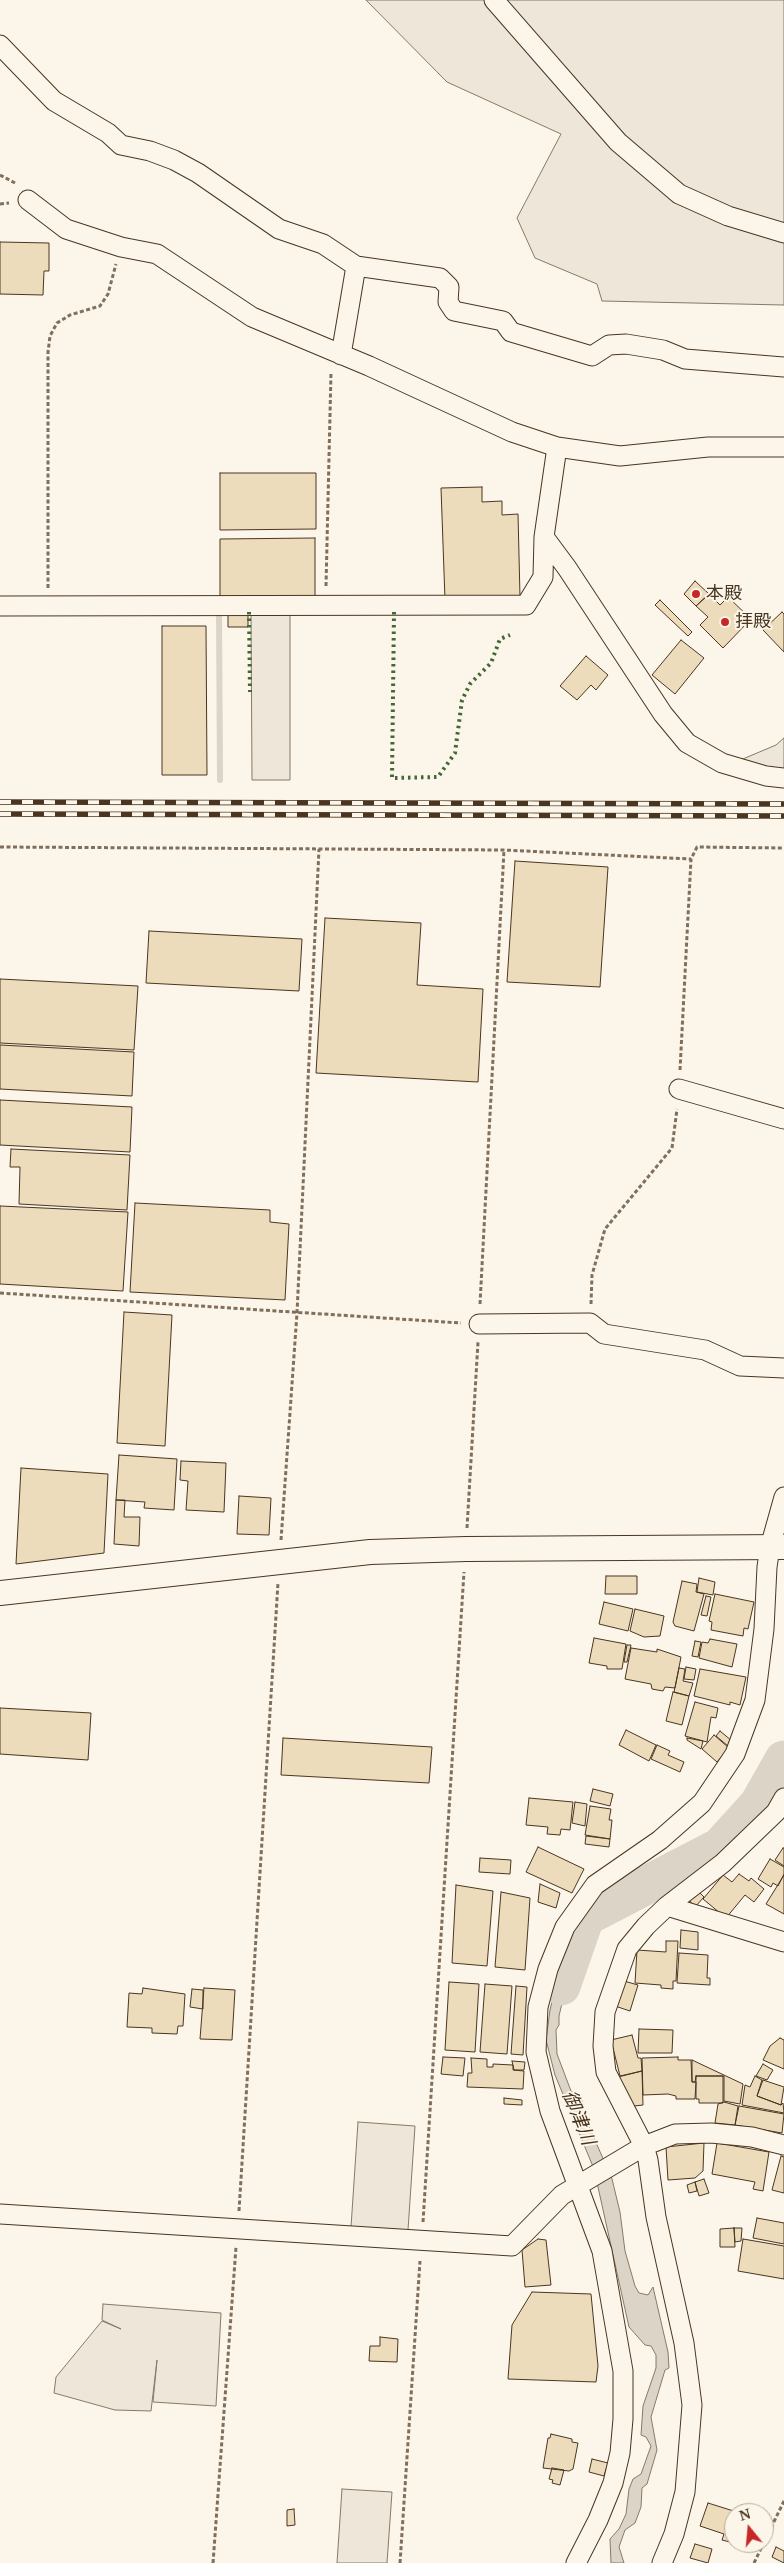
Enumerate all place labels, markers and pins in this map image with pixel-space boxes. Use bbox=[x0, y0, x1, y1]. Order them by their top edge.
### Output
place label: 本殿 bbox=[706, 583, 742, 605]
marker: 本殿 bbox=[690, 588, 702, 600]
place label: 拝殿 bbox=[735, 611, 771, 633]
marker: 拝殿 bbox=[719, 616, 731, 628]

